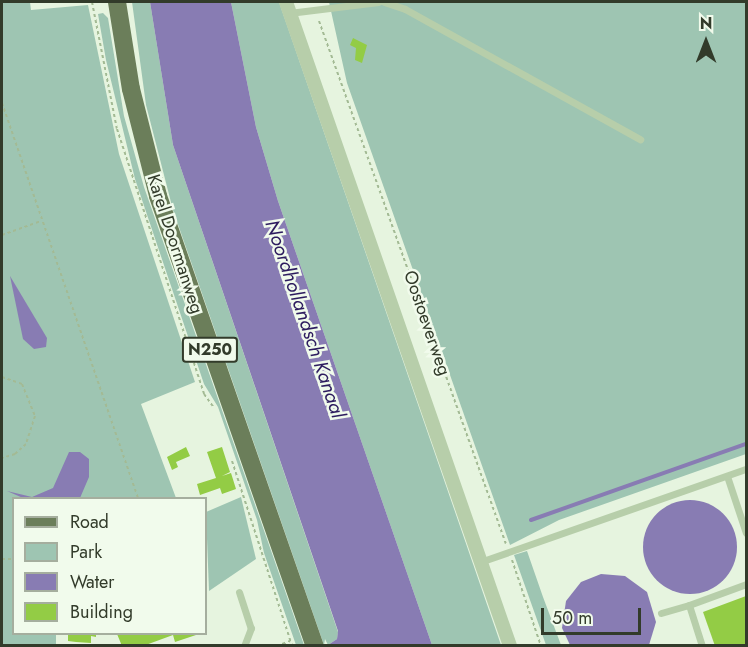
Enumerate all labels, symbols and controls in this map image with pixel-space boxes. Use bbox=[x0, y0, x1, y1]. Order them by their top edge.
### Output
north arrow bbox=[676, 12, 736, 72]
text: N bbox=[700, 12, 712, 35]
street label: Karel Doormanweg bbox=[142, 172, 208, 316]
water label: Noordhollandsch Kanaal bbox=[260, 217, 350, 421]
street label: Oostoeverweg bbox=[399, 268, 455, 378]
road number: N250 bbox=[182, 337, 238, 363]
legend bbox=[12, 497, 207, 635]
text: Road bbox=[70, 509, 109, 535]
text: Park bbox=[70, 539, 102, 565]
text: Water bbox=[70, 569, 114, 595]
scale bar bbox=[544, 596, 644, 634]
text: Building bbox=[70, 599, 133, 625]
text: 50 m bbox=[552, 605, 592, 631]

